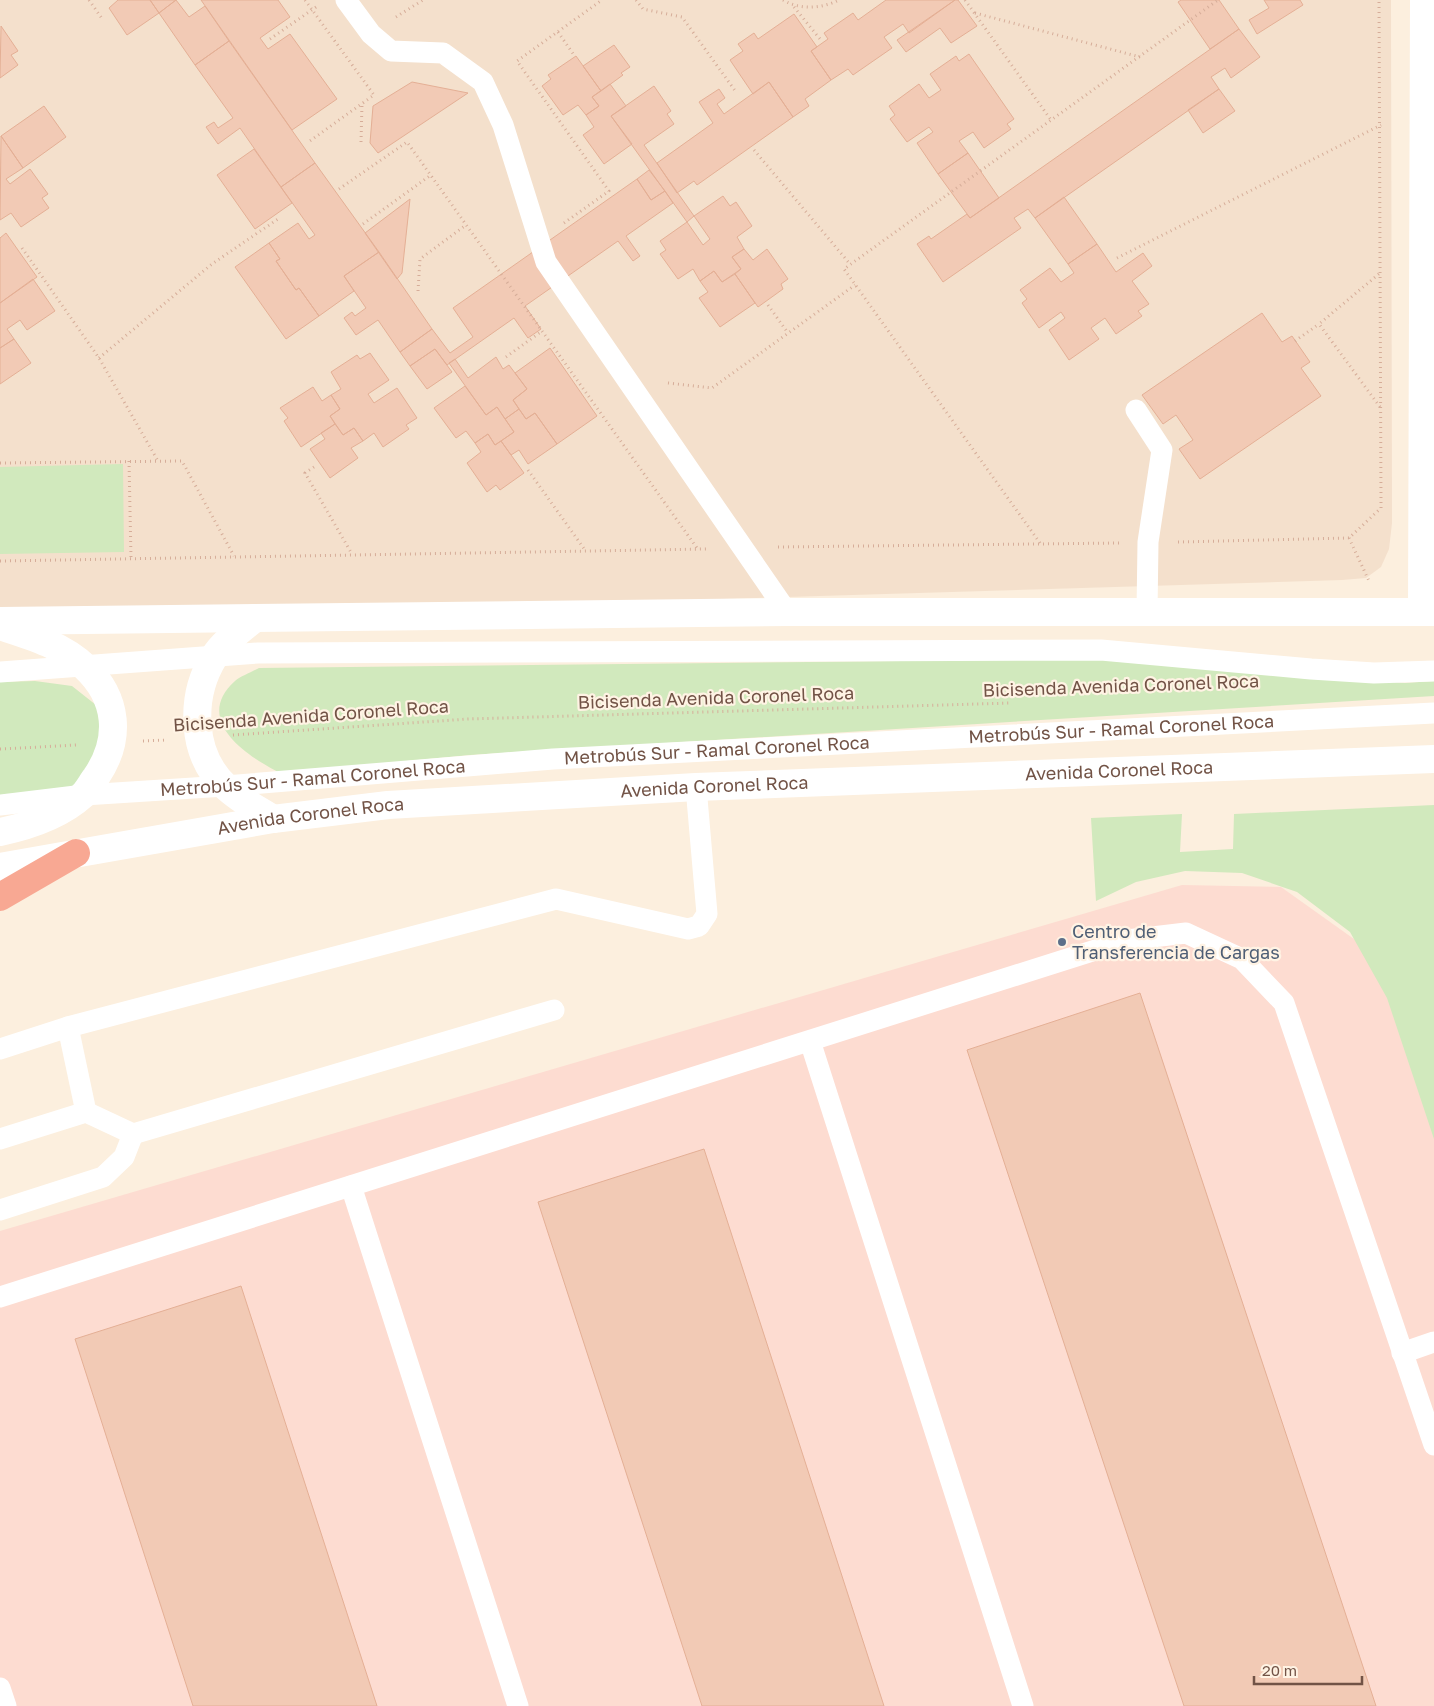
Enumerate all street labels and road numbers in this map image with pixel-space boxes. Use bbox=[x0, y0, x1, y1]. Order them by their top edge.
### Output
street label: Bicisenda Avenida Coronel Roca bbox=[982, 669, 1259, 701]
street label: Bicisenda Avenida Coronel Roca bbox=[577, 681, 854, 713]
street label: Bicisenda Avenida Coronel Roca bbox=[172, 694, 450, 736]
street label: Metrobús Sur - Ramal Coronel Roca bbox=[968, 709, 1275, 747]
street label: Metrobús Sur - Ramal Coronel Roca bbox=[563, 730, 870, 768]
street label: Metrobús Sur - Ramal Coronel Roca bbox=[159, 754, 466, 800]
street label: Avenida Coronel Roca bbox=[1025, 755, 1214, 785]
street label: Avenida Coronel Roca bbox=[620, 771, 809, 801]
street label: Avenida Coronel Roca bbox=[215, 792, 405, 839]

